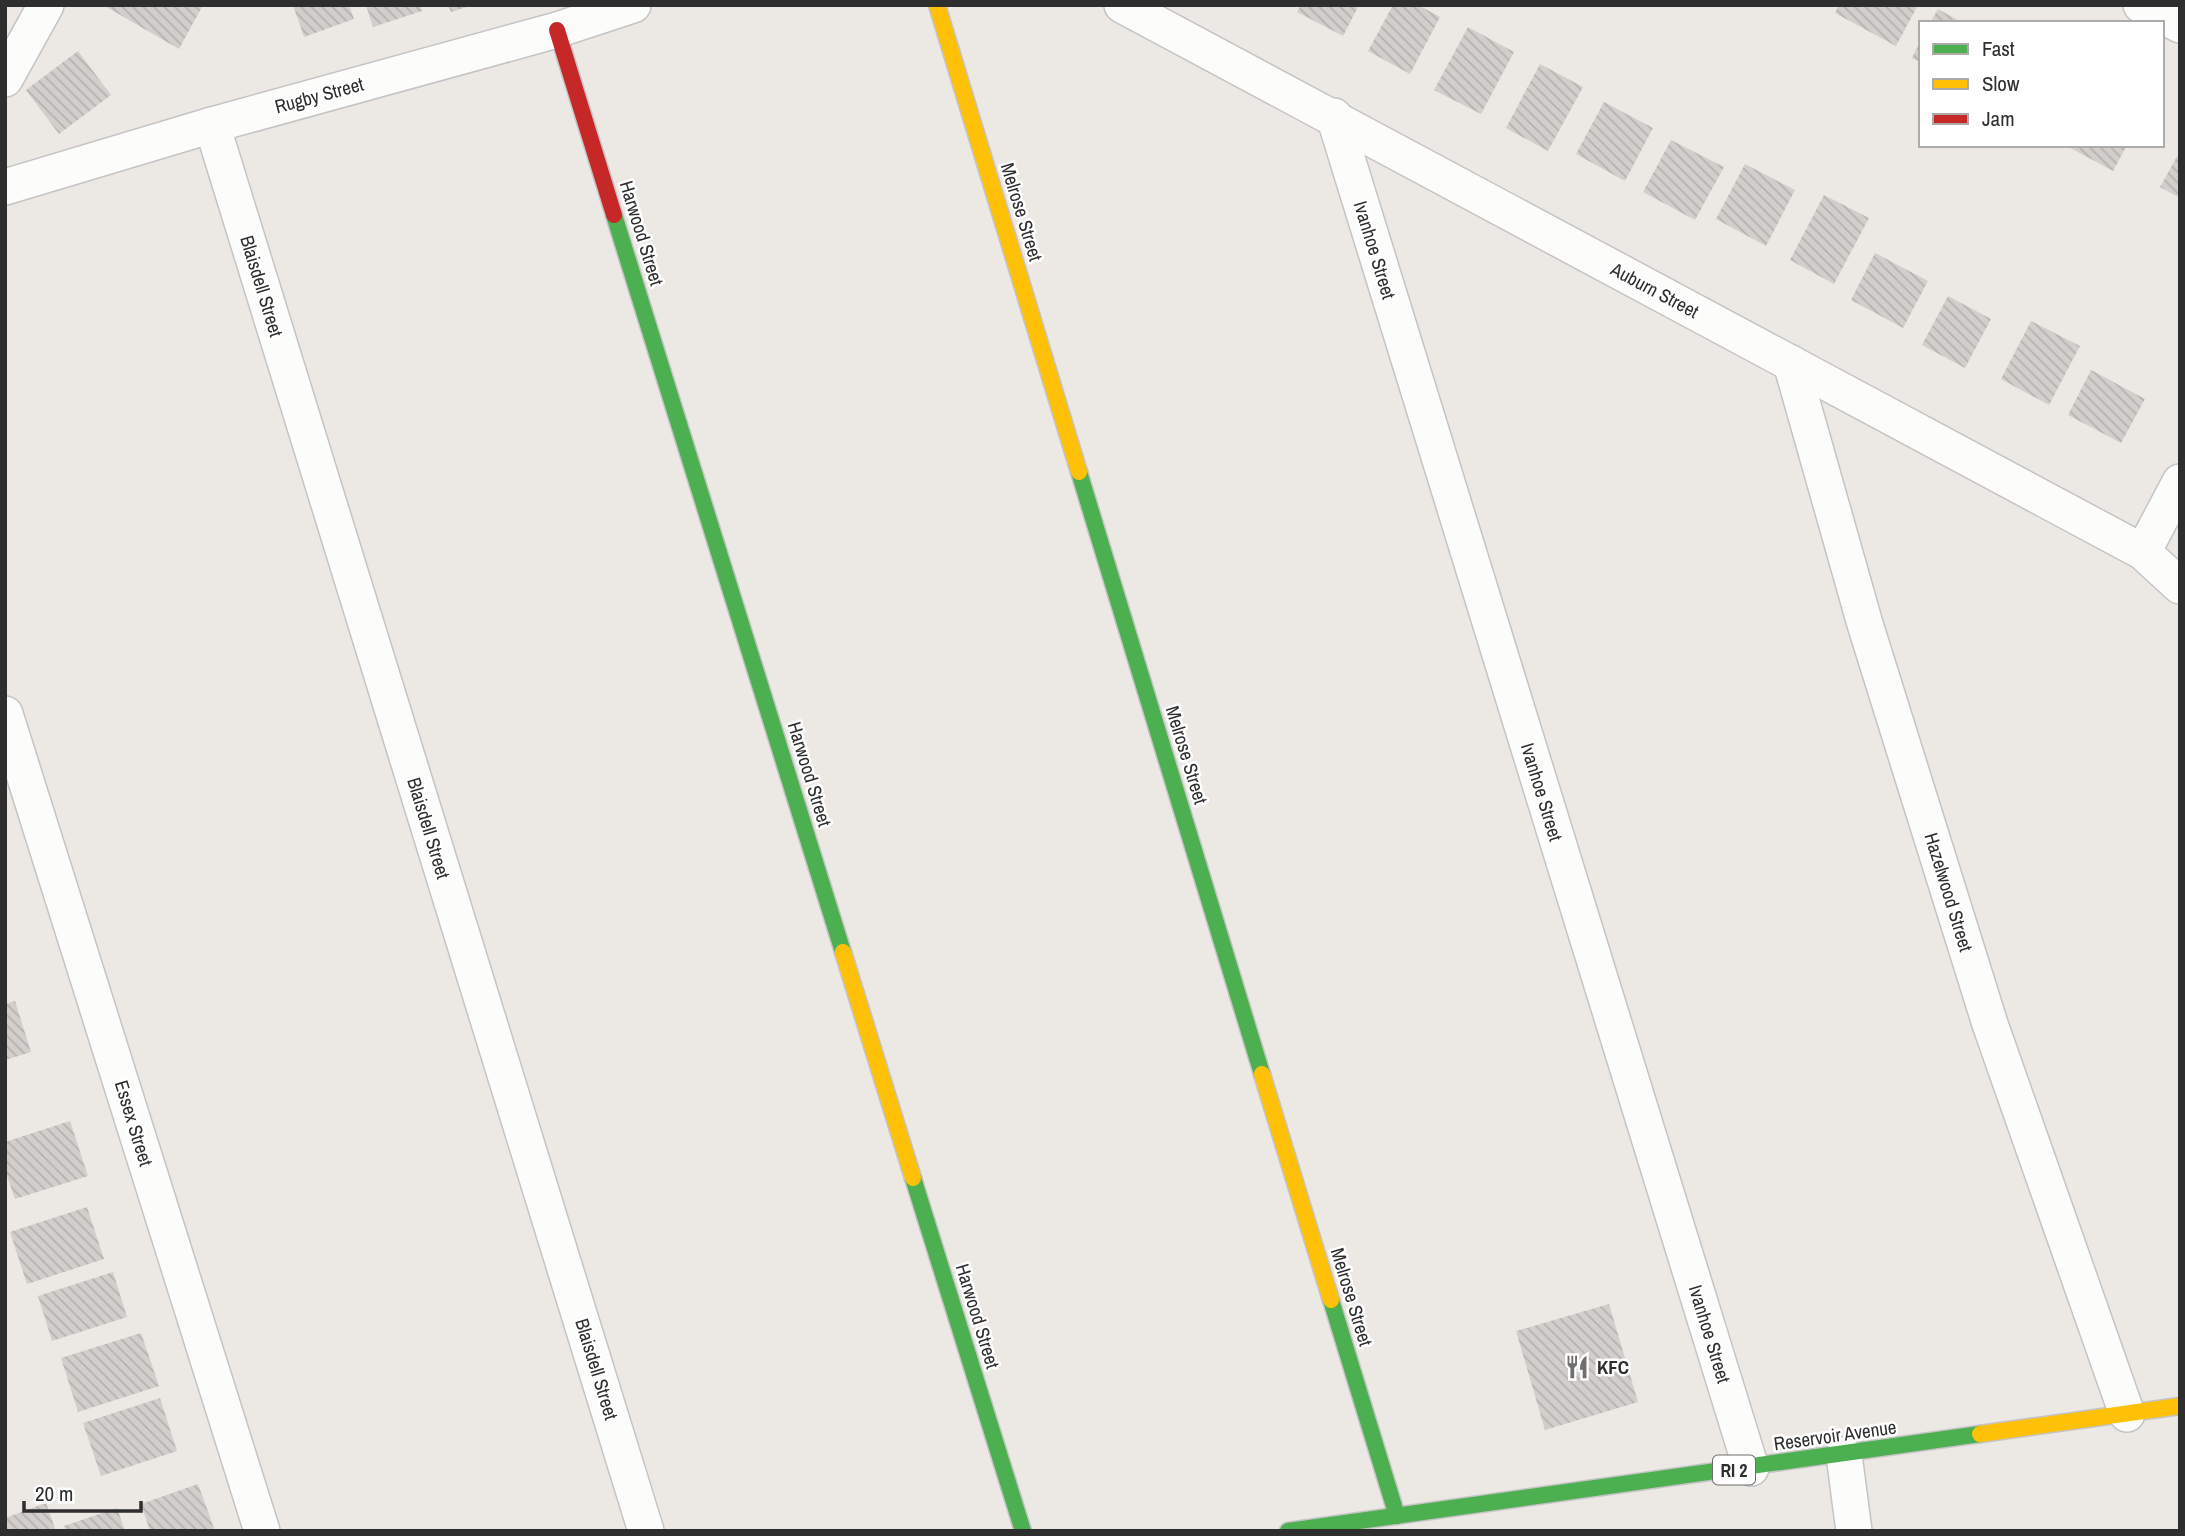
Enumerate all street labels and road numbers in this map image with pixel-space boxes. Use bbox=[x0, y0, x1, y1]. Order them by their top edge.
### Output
street label: Rugby Street bbox=[272, 71, 367, 119]
street label: Melrose Street bbox=[995, 160, 1049, 265]
street label: Harwood Street bbox=[614, 177, 670, 289]
street label: Ivanhoe Street bbox=[1348, 198, 1402, 303]
street label: Blaisdell Street bbox=[234, 232, 290, 341]
street label: Auburn Street bbox=[1606, 255, 1704, 324]
street label: Melrose Street bbox=[1160, 703, 1214, 808]
street label: Harwood Street bbox=[782, 718, 838, 830]
street label: Ivanhoe Street bbox=[1515, 740, 1569, 845]
street label: Blaisdell Street bbox=[401, 774, 457, 883]
street label: Hazelwood Street bbox=[1919, 829, 1980, 955]
street label: Essex Street bbox=[109, 1077, 160, 1170]
street label: Melrose Street bbox=[1325, 1245, 1379, 1350]
street label: Harwood Street bbox=[950, 1260, 1006, 1372]
street label: Ivanhoe Street bbox=[1683, 1282, 1737, 1387]
street label: Blaisdell Street bbox=[569, 1315, 625, 1424]
street label: Reservoir Avenue bbox=[1772, 1414, 1898, 1456]
road number: RI 2 bbox=[1713, 1456, 1755, 1484]

